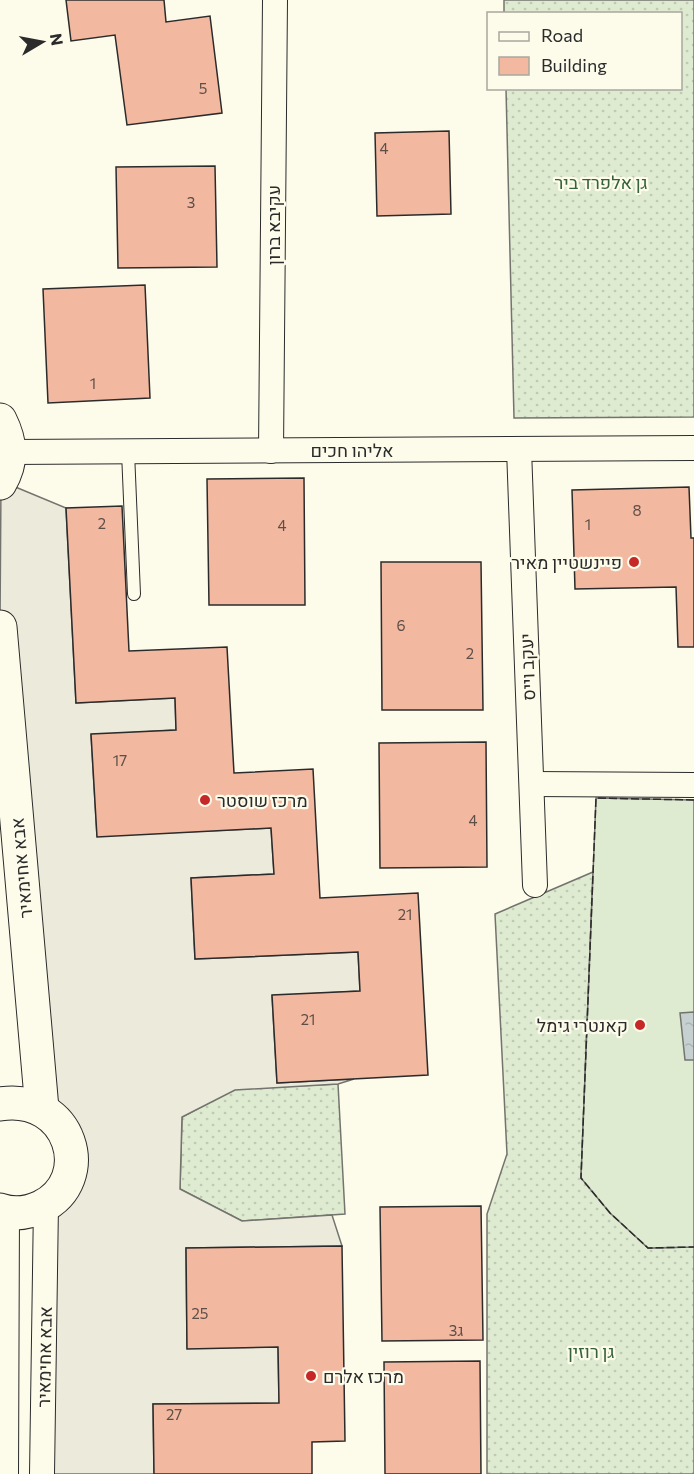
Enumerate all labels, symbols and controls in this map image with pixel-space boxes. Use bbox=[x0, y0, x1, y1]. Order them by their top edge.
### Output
north arrow bbox=[12, 12, 72, 72]
legend bbox=[487, 12, 682, 90]
text: Road bbox=[541, 24, 583, 46]
text: N bbox=[47, 32, 68, 47]
text: Building bbox=[541, 54, 607, 76]
house number: 5 bbox=[199, 79, 207, 97]
house number: 4 bbox=[380, 139, 389, 157]
park label: גן אלפרד ביר bbox=[554, 171, 648, 193]
street label: עקיבא ברון bbox=[262, 185, 284, 265]
house number: 3 bbox=[187, 193, 195, 211]
house number: 1 bbox=[90, 374, 96, 392]
street label: אליהו חכים bbox=[310, 439, 394, 461]
house number: 8 bbox=[632, 501, 642, 519]
house number: 2 bbox=[98, 514, 106, 532]
house number: 1 bbox=[585, 515, 591, 533]
house number: 4 bbox=[278, 516, 287, 534]
place label: פיינשטיין מאיר bbox=[511, 551, 622, 573]
marker: פיינשטיין מאיר bbox=[627, 555, 641, 569]
house number: 6 bbox=[396, 616, 406, 634]
street label: יעקב וייס bbox=[515, 633, 539, 701]
house number: 2 bbox=[466, 644, 474, 662]
house number: 17 bbox=[113, 751, 127, 769]
place label: מרכז שוסטר bbox=[217, 789, 308, 811]
marker: מרכז שוסטר bbox=[198, 793, 212, 807]
house number: 4 bbox=[469, 811, 478, 829]
street label: אבא אחימאיר bbox=[6, 817, 36, 919]
house number: 21 bbox=[398, 905, 412, 923]
house number: 21 bbox=[301, 1010, 315, 1028]
place label: קאנטרי גימל bbox=[537, 1014, 628, 1036]
marker: קאנטרי גימל bbox=[633, 1018, 647, 1032]
house number: 25 bbox=[192, 1304, 208, 1322]
street label: אבא אחימאיר bbox=[32, 1306, 56, 1408]
house number: 3ג bbox=[449, 1321, 463, 1339]
park label: גן רוזין bbox=[568, 1340, 614, 1362]
place label: מרכז אלרם bbox=[323, 1365, 404, 1387]
marker: מרכז אלרם bbox=[304, 1369, 318, 1383]
house number: 27 bbox=[166, 1405, 182, 1423]

